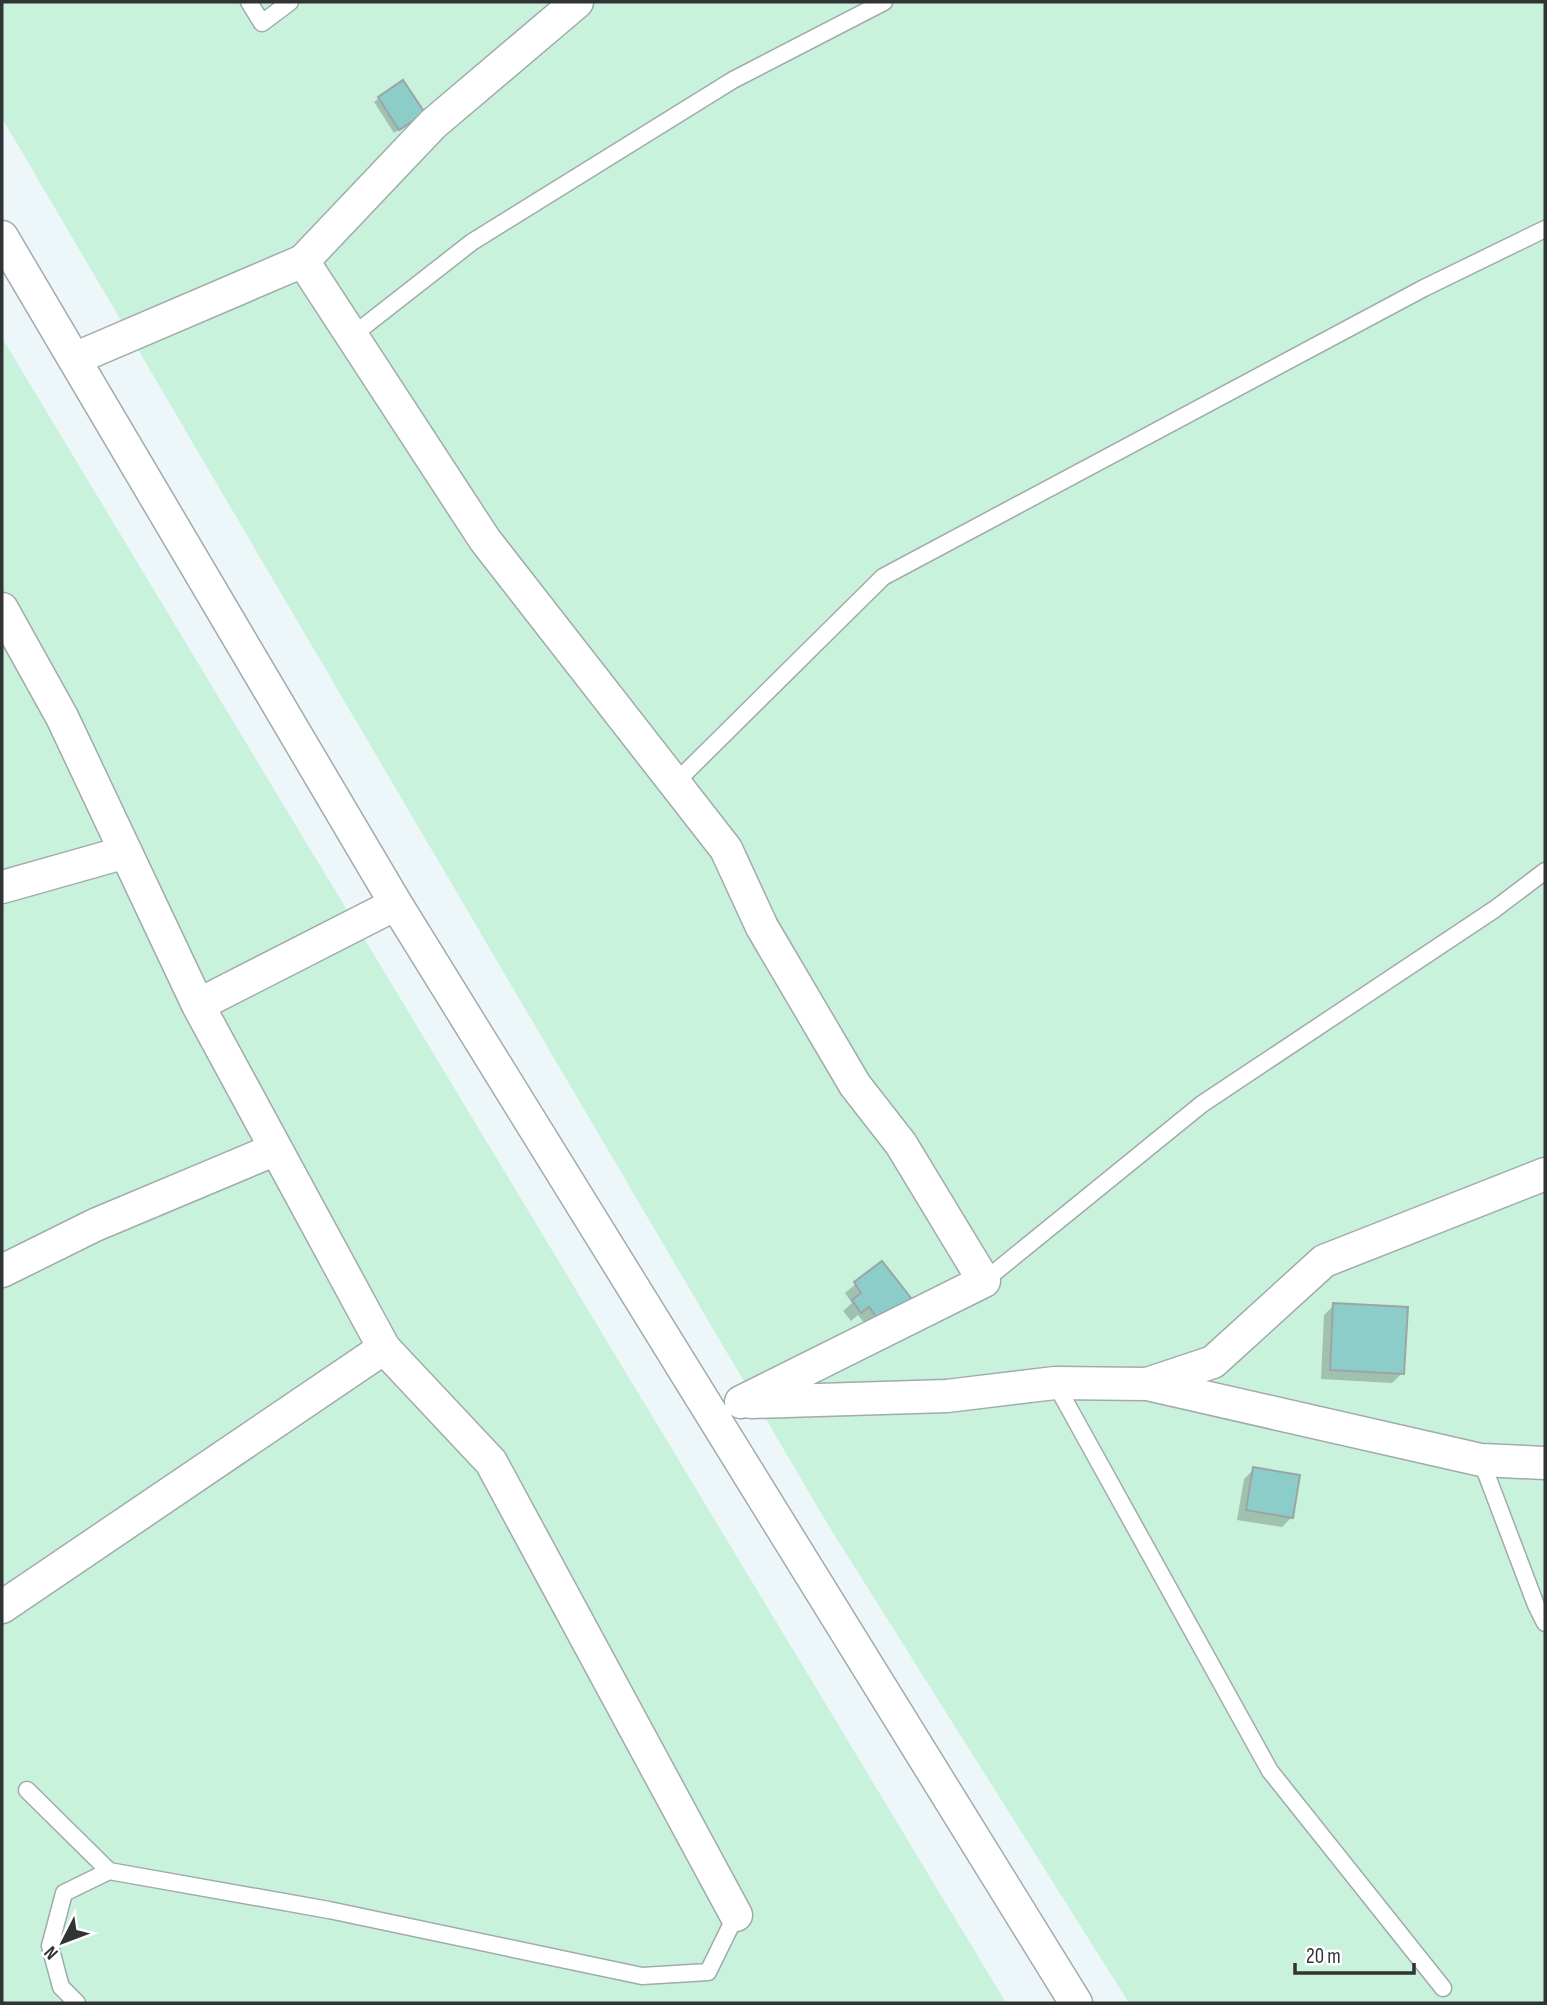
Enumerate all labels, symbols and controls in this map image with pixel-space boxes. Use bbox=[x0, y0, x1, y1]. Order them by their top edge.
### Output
north arrow bbox=[28, 1907, 98, 1977]
scale bar bbox=[1295, 1932, 1414, 1976]
text: N bbox=[40, 1941, 63, 1964]
text: 20 m bbox=[1306, 1944, 1341, 1969]

